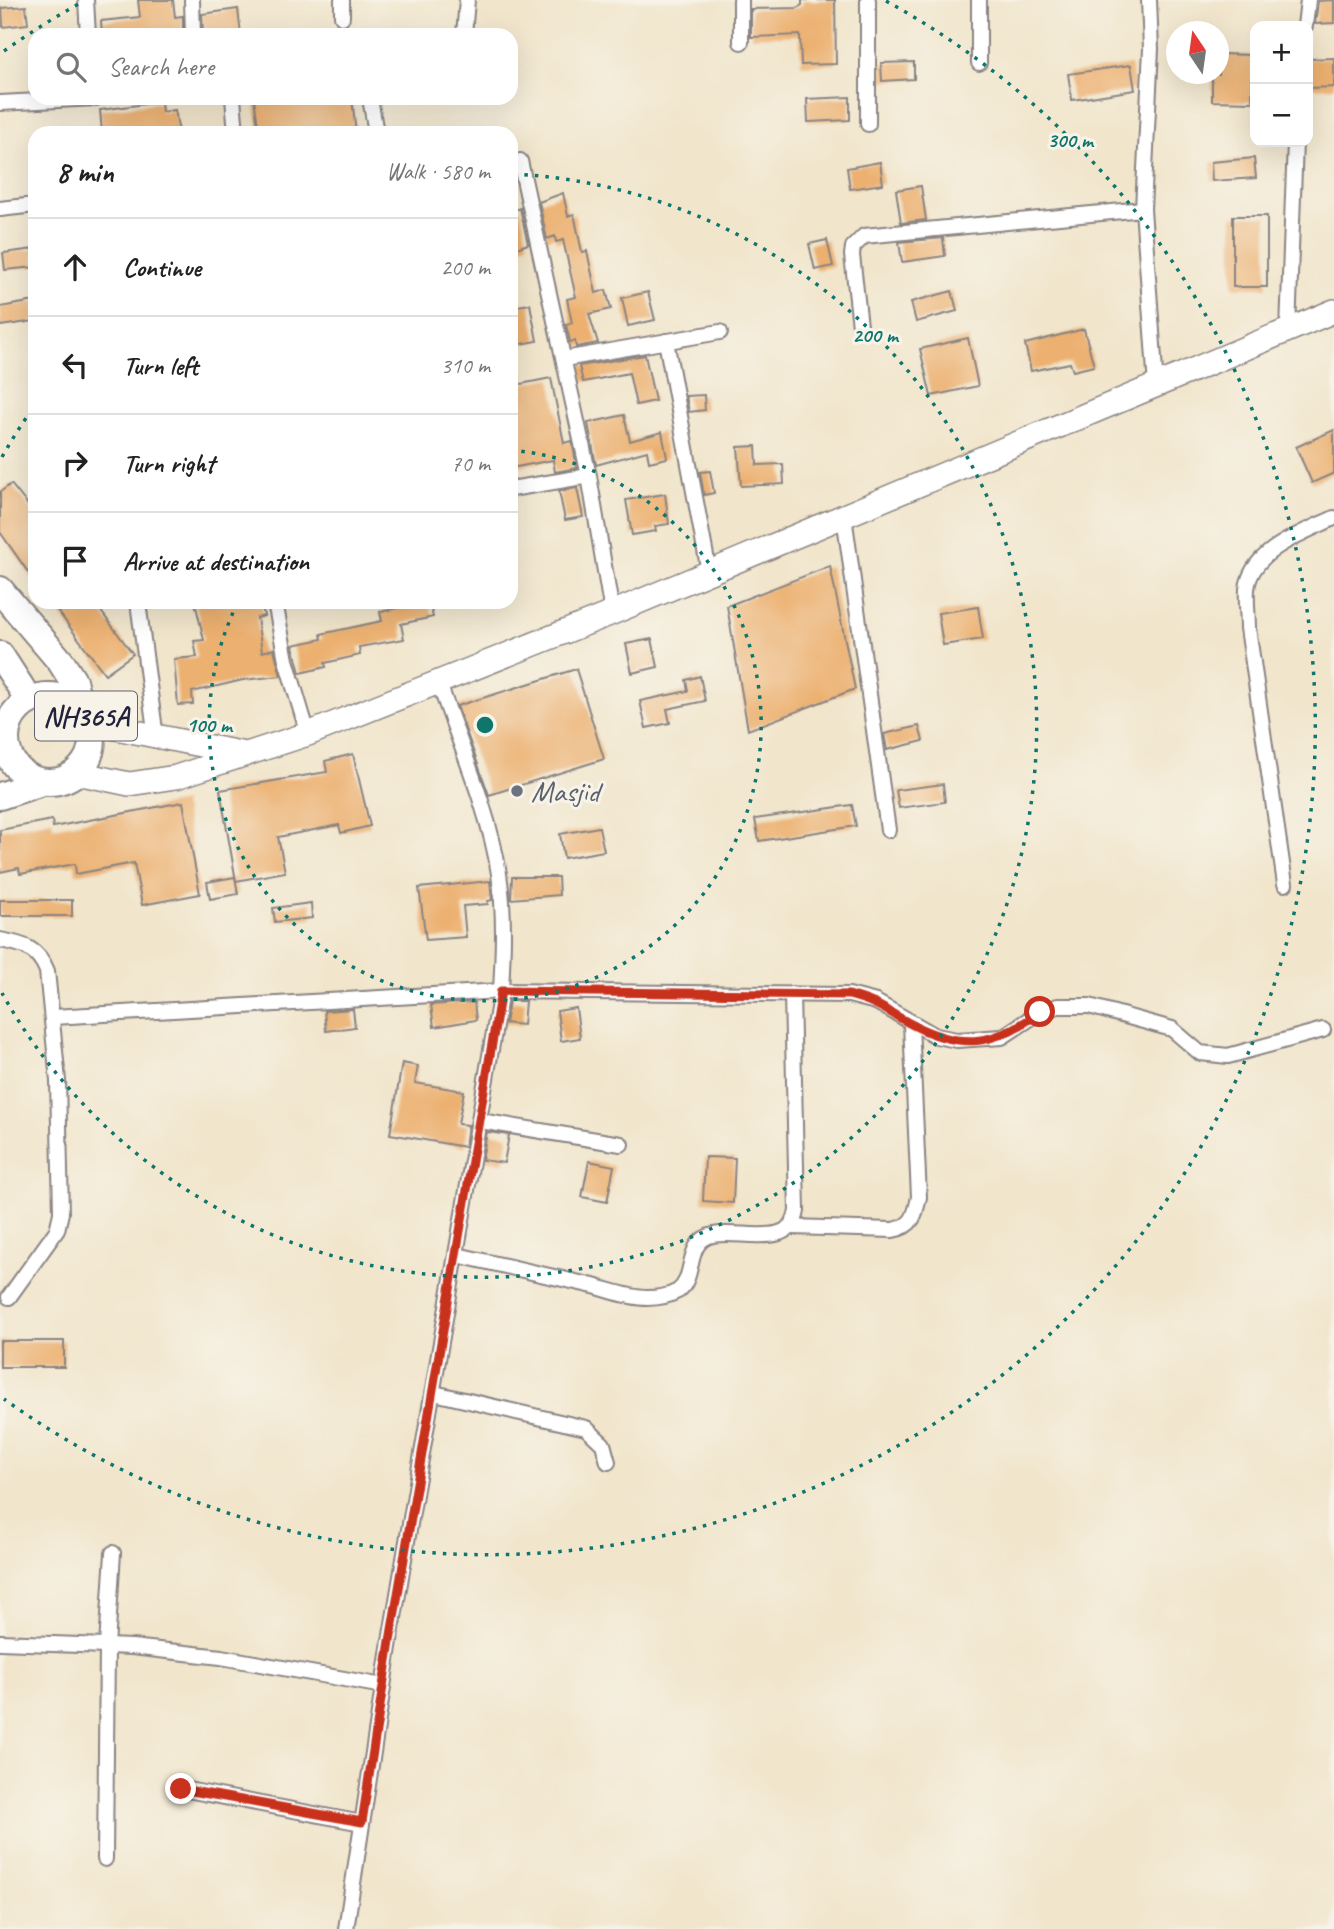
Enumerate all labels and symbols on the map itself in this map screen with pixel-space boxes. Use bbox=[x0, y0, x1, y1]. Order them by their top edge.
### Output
north arrow bbox=[1166, 21, 1229, 84]
text: 300 m bbox=[1047, 127, 1095, 153]
text: 200 m bbox=[852, 322, 900, 348]
road number: NH365A bbox=[35, 692, 137, 740]
text: 100 m bbox=[186, 712, 234, 738]
centre of rings bbox=[473, 713, 497, 737]
place label: Masjid bbox=[531, 772, 604, 810]
marker: Masjid bbox=[509, 783, 525, 799]
route start bbox=[1024, 996, 1055, 1027]
route end bbox=[165, 1773, 196, 1804]

